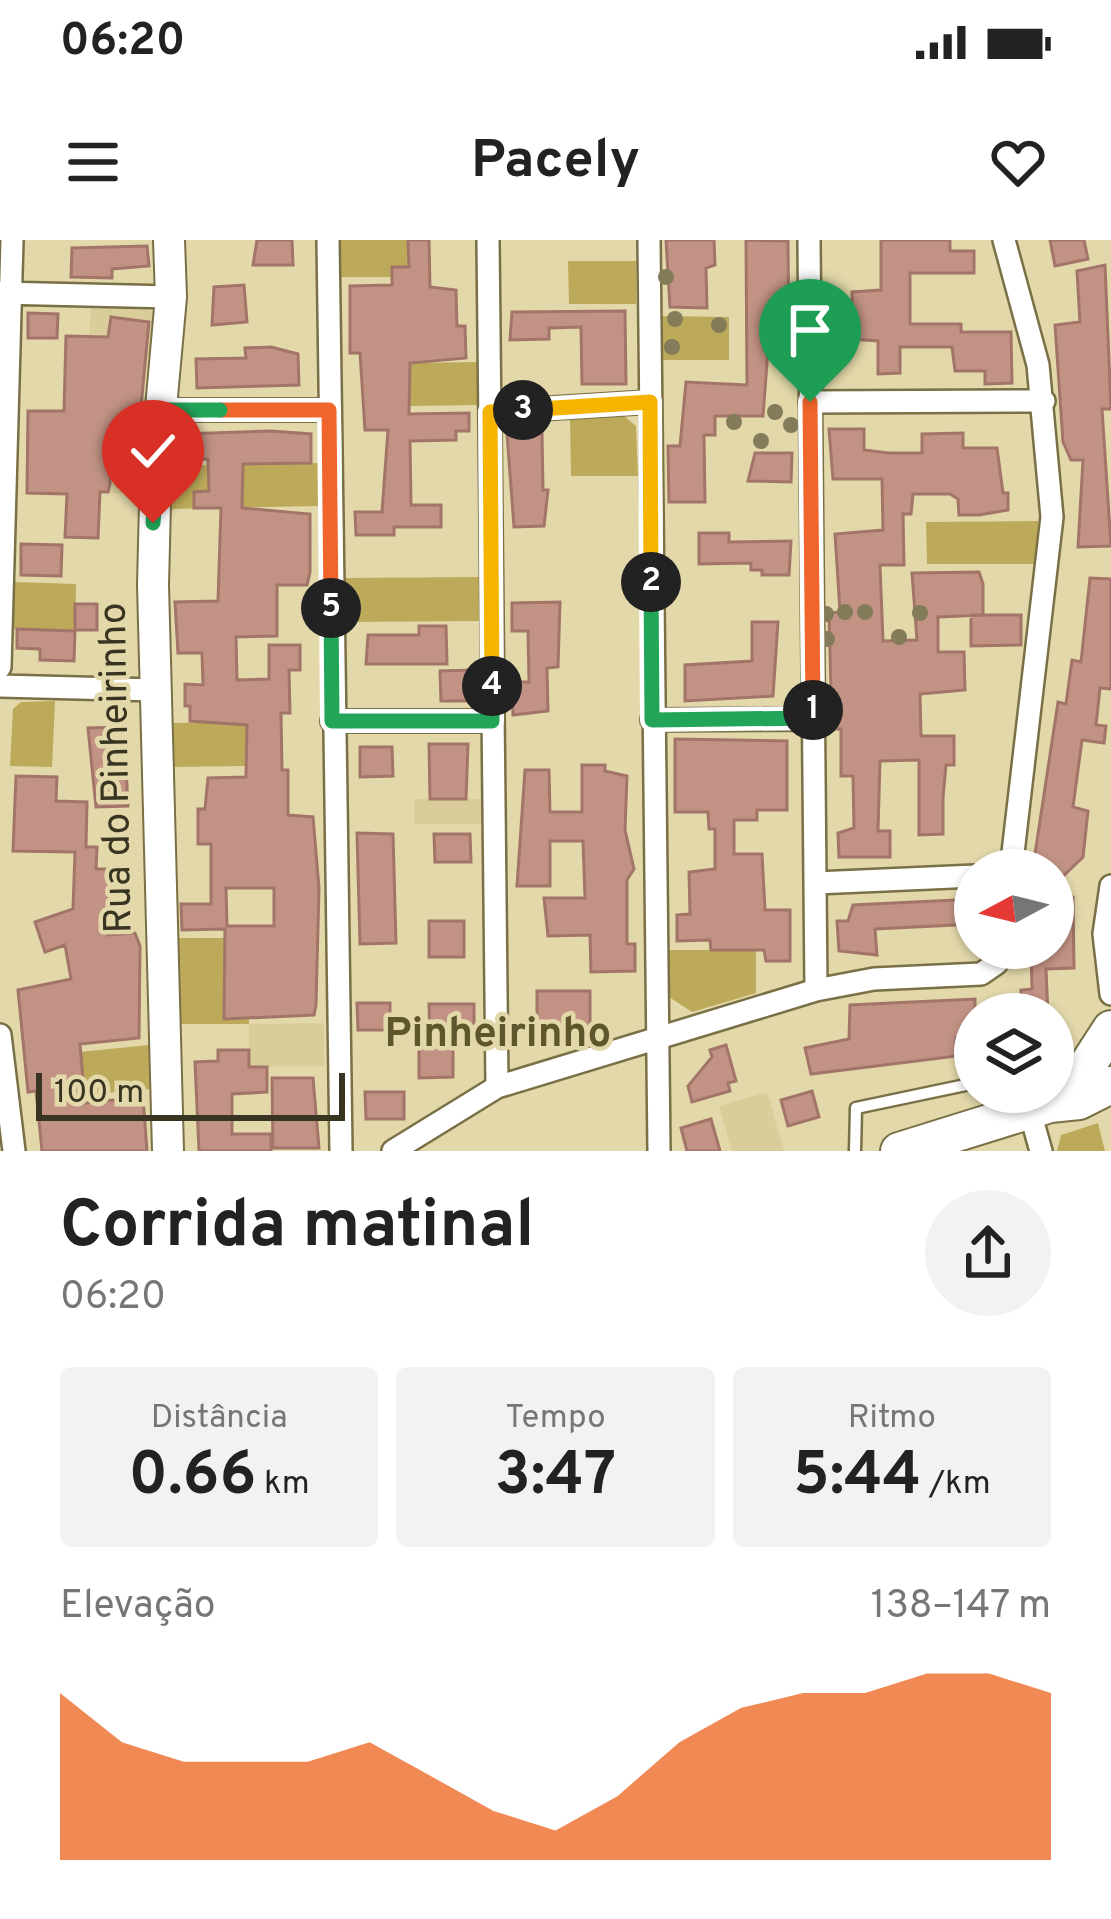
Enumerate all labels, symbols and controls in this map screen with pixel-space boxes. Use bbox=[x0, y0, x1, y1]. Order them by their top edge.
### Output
text: 06:20 bbox=[60, 14, 185, 71]
text: Pacely bbox=[471, 128, 640, 197]
icon: menu bbox=[60, 129, 126, 195]
icon: heart bbox=[985, 129, 1051, 195]
pin bbox=[759, 279, 861, 402]
icon: arrive bbox=[777, 297, 843, 363]
pin: 3 bbox=[493, 380, 553, 440]
text: 3 bbox=[513, 389, 533, 431]
pin bbox=[102, 400, 204, 523]
icon: check bbox=[120, 418, 186, 484]
pin: 2 bbox=[621, 552, 681, 612]
text: 2 bbox=[641, 561, 661, 603]
pin: 5 bbox=[301, 578, 361, 638]
text: 5 bbox=[321, 587, 341, 629]
street label: Rua do Pinheirinho bbox=[91, 602, 145, 934]
pin: 4 bbox=[462, 656, 522, 716]
text: 4 bbox=[481, 665, 503, 707]
pin: 1 bbox=[783, 680, 843, 740]
text: 1 bbox=[806, 689, 820, 731]
north arrow bbox=[954, 849, 1074, 969]
map controls bbox=[954, 849, 1074, 1113]
button: layers bbox=[954, 993, 1074, 1113]
district label: Pinheirinho bbox=[385, 1009, 611, 1062]
scale bar bbox=[36, 1067, 345, 1120]
text: 100 m bbox=[54, 1073, 144, 1115]
text: Corrida matinal bbox=[60, 1187, 535, 1270]
button: share bbox=[925, 1190, 1051, 1316]
text: 06:20 bbox=[60, 1274, 166, 1323]
text: Distância bbox=[151, 1398, 288, 1440]
text: Tempo bbox=[505, 1398, 606, 1440]
text: Ritmo bbox=[848, 1398, 936, 1440]
text: 0.66 bbox=[129, 1440, 256, 1516]
text: 3:47 bbox=[495, 1440, 616, 1516]
text: 5:44 bbox=[793, 1440, 921, 1516]
text: km bbox=[256, 1464, 310, 1506]
text: /km bbox=[921, 1464, 991, 1506]
text: Elevação bbox=[60, 1583, 215, 1632]
text: 138–147 m bbox=[871, 1583, 1051, 1632]

